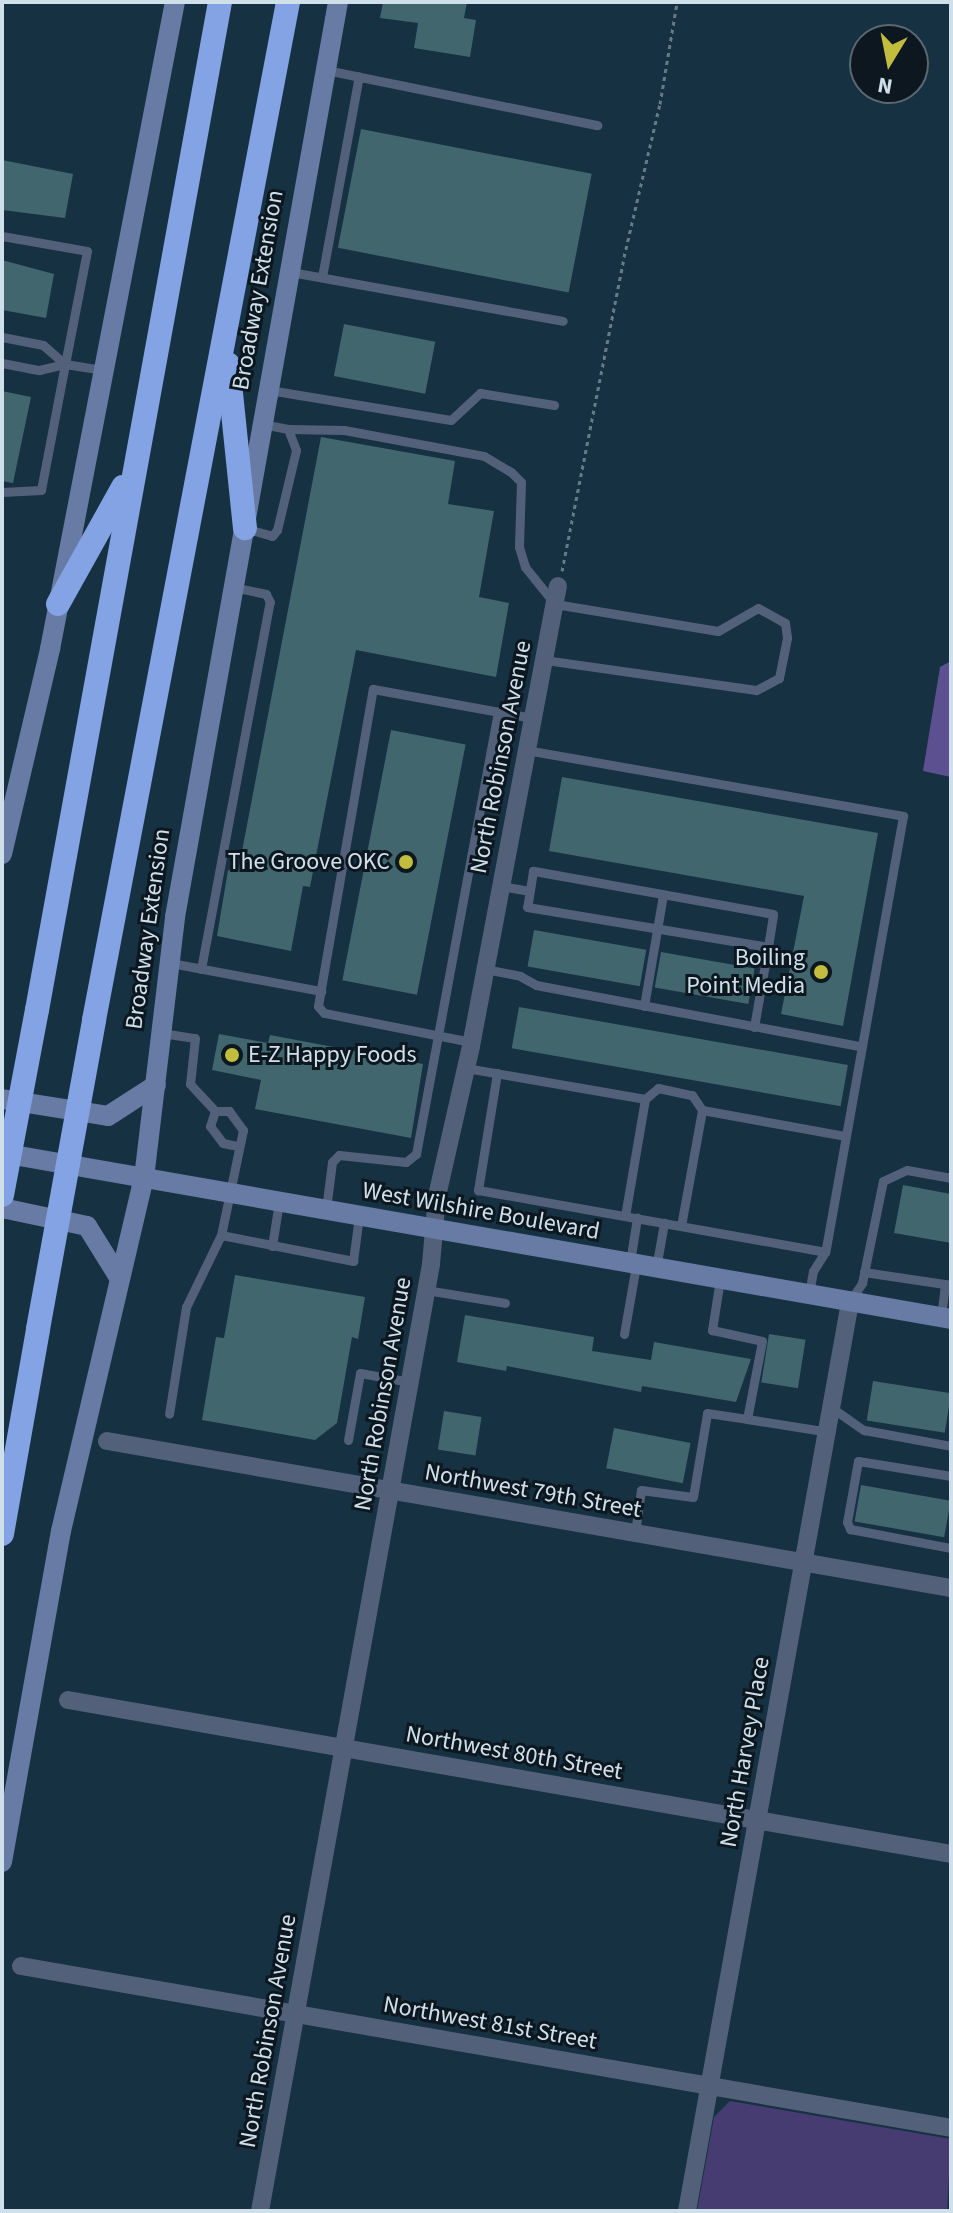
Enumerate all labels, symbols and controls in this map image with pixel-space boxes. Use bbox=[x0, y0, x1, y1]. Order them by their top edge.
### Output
north arrow bbox=[849, 24, 929, 104]
text: N bbox=[875, 69, 895, 103]
street label: Broadway Extension bbox=[226, 188, 290, 392]
street label: North Robinson Avenue bbox=[464, 638, 538, 876]
street label: Broadway Extension bbox=[120, 827, 176, 1031]
place label: The Groove OKC bbox=[228, 848, 390, 876]
marker: The Groove OKC bbox=[397, 853, 415, 871]
place label: Boiling Point Media bbox=[686, 944, 805, 1000]
marker: Boiling Point Media bbox=[812, 963, 830, 981]
place label: E-Z Happy Foods bbox=[248, 1041, 417, 1069]
marker: E-Z Happy Foods bbox=[223, 1046, 241, 1064]
street label: West Wilshire Boulevard bbox=[360, 1176, 602, 1246]
street label: North Robinson Avenue bbox=[348, 1275, 418, 1513]
street label: Northwest 79th Street bbox=[422, 1458, 644, 1524]
street label: North Harvey Place bbox=[714, 1655, 776, 1849]
street label: Northwest 80th Street bbox=[403, 1720, 625, 1786]
street label: North Robinson Avenue bbox=[233, 1912, 303, 2150]
street label: Northwest 81st Street bbox=[381, 1990, 599, 2056]

